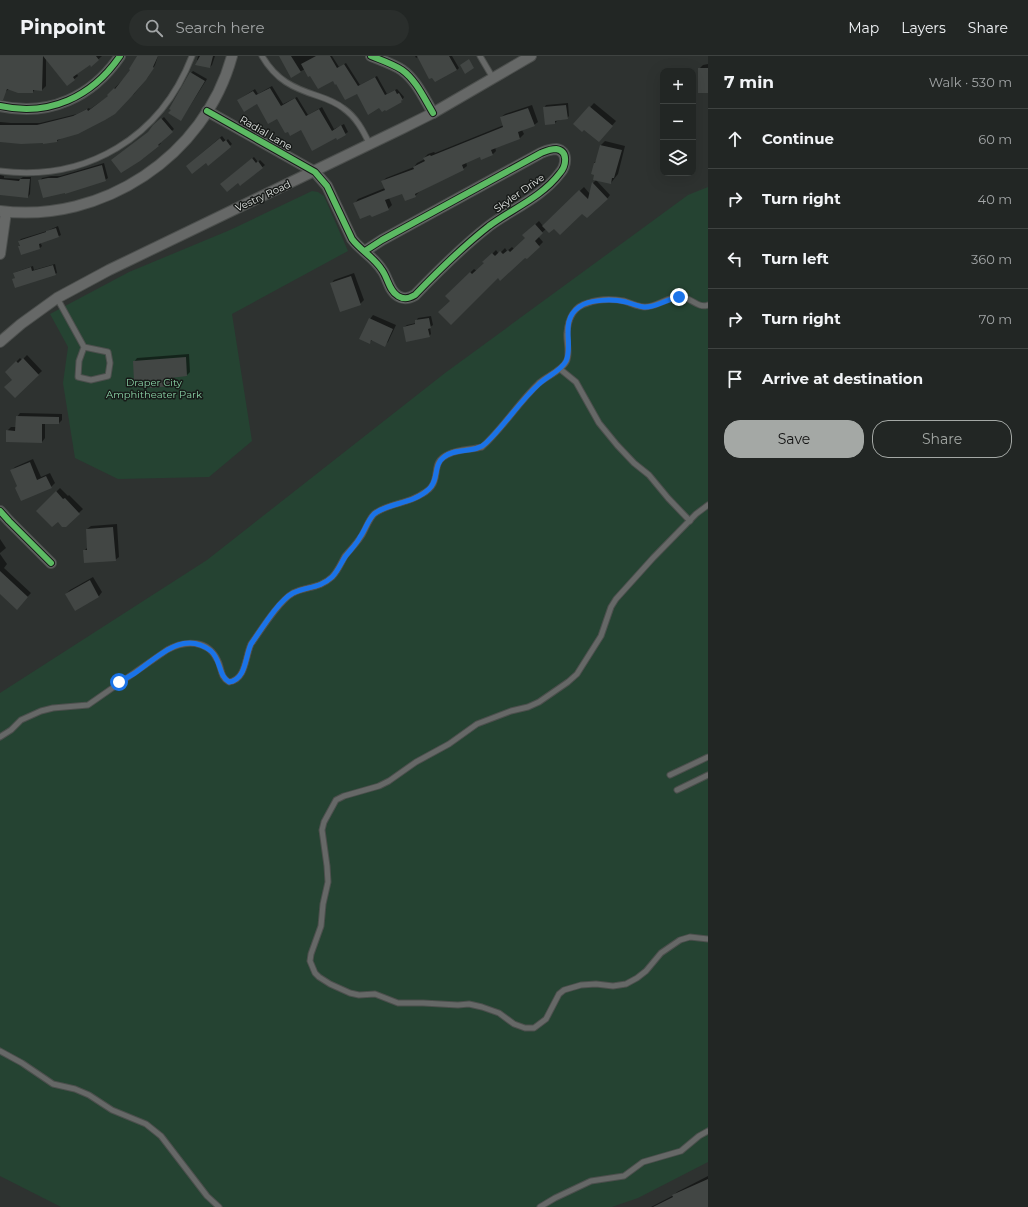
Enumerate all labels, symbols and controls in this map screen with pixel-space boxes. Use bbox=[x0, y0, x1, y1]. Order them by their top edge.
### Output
search box bbox=[129, 10, 409, 46]
text: Pinpoint bbox=[20, 16, 105, 39]
icon: search bbox=[143, 17, 165, 39]
text: Search here bbox=[175, 18, 265, 37]
text: Map bbox=[848, 19, 879, 37]
text: Layers bbox=[901, 19, 946, 37]
text: Share bbox=[968, 19, 1008, 37]
map controls bbox=[660, 68, 696, 176]
button: + bbox=[660, 68, 696, 104]
text: 7 min bbox=[724, 72, 774, 92]
text: Walk · 530 m bbox=[929, 74, 1012, 90]
button: − bbox=[660, 104, 696, 140]
street label: Radial Lane bbox=[237, 113, 295, 153]
icon: ahead bbox=[724, 128, 746, 150]
text: Continue bbox=[762, 129, 834, 148]
text: 60 m bbox=[978, 131, 1012, 147]
button: layers bbox=[660, 140, 696, 176]
street label: Skyler Drive bbox=[491, 171, 547, 215]
street label: Vestry Road bbox=[233, 178, 293, 214]
icon: right bbox=[724, 188, 746, 210]
text: Turn right bbox=[762, 189, 841, 208]
text: 40 m bbox=[978, 191, 1012, 207]
icon: left bbox=[724, 248, 746, 270]
text: Turn left bbox=[762, 249, 829, 268]
text: 360 m bbox=[971, 251, 1012, 267]
route end bbox=[670, 288, 688, 306]
icon: right bbox=[724, 308, 746, 330]
text: Turn right bbox=[762, 309, 841, 328]
text: 70 m bbox=[979, 311, 1012, 327]
icon: arrive bbox=[724, 368, 746, 390]
text: Arrive at destination bbox=[762, 369, 923, 388]
park label: Draper City Amphitheater Park bbox=[106, 376, 202, 401]
button: Save bbox=[724, 420, 864, 458]
button: Share bbox=[872, 420, 1012, 458]
route start bbox=[110, 673, 128, 691]

